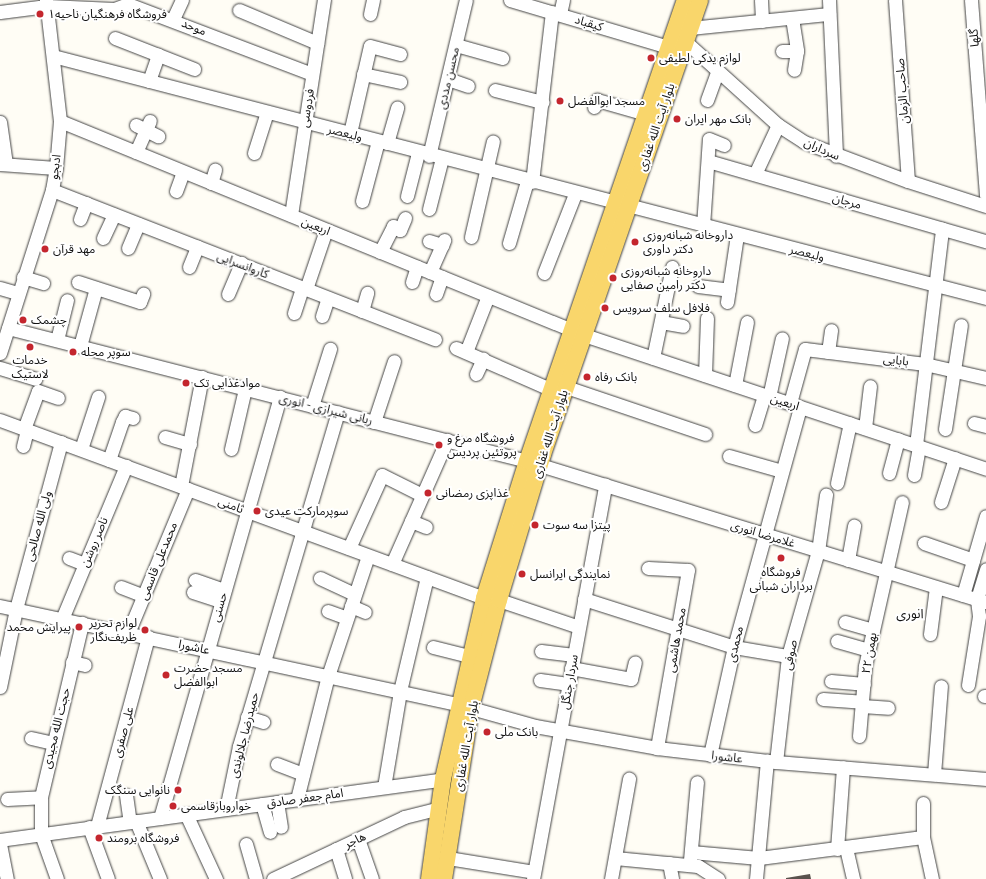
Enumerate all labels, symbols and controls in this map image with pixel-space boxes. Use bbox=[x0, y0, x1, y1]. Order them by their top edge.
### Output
place label: فروشگاه فرهنگیان ناحیه۱ bbox=[48, 7, 167, 21]
marker: فروشگاه فرهنگیان ناحیه۱ bbox=[35, 9, 45, 19]
street label: کیقباد bbox=[573, 12, 605, 34]
street label: موحد bbox=[180, 16, 208, 38]
street label: گلها bbox=[966, 28, 982, 48]
street label: محسن مددی bbox=[434, 46, 462, 110]
place label: لوازم یدکی لطیفی bbox=[659, 51, 741, 65]
marker: لوازم یدکی لطیفی bbox=[646, 53, 656, 63]
street label: صاحب الزمان bbox=[893, 58, 911, 124]
street label: بلوار آیت الله غفاری bbox=[634, 81, 678, 173]
street label: فردوسی bbox=[297, 88, 317, 128]
place label: مسجد ابوالفضل bbox=[568, 94, 645, 108]
marker: مسجد ابوالفضل bbox=[555, 96, 565, 106]
place label: بانک مهر ایران bbox=[685, 112, 751, 126]
marker: بانک مهر ایران bbox=[672, 114, 682, 124]
street label: ولیعصر bbox=[326, 122, 364, 144]
street label: سرداران bbox=[802, 135, 842, 163]
street label: ادبجو bbox=[46, 154, 64, 180]
street label: مرجان bbox=[831, 190, 863, 212]
street label: اربعین bbox=[300, 214, 332, 238]
place label: داروخانه شبانه‌روزی دکتر داوری bbox=[643, 228, 733, 256]
marker: داروخانه شبانه‌روزی دکتر داوری bbox=[630, 237, 640, 247]
place label: مهد قرآن bbox=[53, 242, 95, 256]
street label: ولیعصر bbox=[788, 242, 826, 264]
marker: مهد قرآن bbox=[40, 244, 50, 254]
street label: کاروانسرایی bbox=[215, 249, 271, 281]
place label: داروخانه شبانه‌روزی دکتر رامین صفایی bbox=[621, 264, 711, 292]
marker: داروخانه شبانه‌روزی دکتر رامین صفایی bbox=[608, 273, 618, 283]
place label: فلافل سلف سرویس bbox=[613, 301, 710, 315]
marker: فلافل سلف سرویس bbox=[600, 303, 610, 313]
place label: چشمک bbox=[31, 313, 67, 327]
marker: چشمک bbox=[18, 315, 28, 325]
marker: خدمات لاستیک bbox=[25, 342, 35, 352]
place label: سوپر محله bbox=[81, 345, 131, 359]
marker: سوپر محله bbox=[68, 347, 78, 357]
street label: بابایی bbox=[882, 351, 910, 369]
place label: خدمات لاستیک bbox=[11, 353, 49, 381]
place label: بانک رفاه bbox=[595, 370, 637, 384]
marker: بانک رفاه bbox=[582, 372, 592, 382]
place label: موادغذایی تک bbox=[194, 376, 260, 390]
marker: موادغذایی تک bbox=[181, 378, 191, 388]
street label: بلوار آیت الله غفاری bbox=[529, 388, 571, 480]
street label: ربانی شیرازی - انوری bbox=[278, 390, 374, 428]
street label: اربعین bbox=[769, 391, 801, 413]
place label: فروشگاه مرغ و پروتئین پردیس bbox=[447, 431, 517, 459]
marker: فروشگاه مرغ و پروتئین پردیس bbox=[434, 440, 444, 450]
place label: غذاپزی رمضانی bbox=[436, 486, 509, 500]
marker: غذاپزی رمضانی bbox=[423, 488, 433, 498]
street label: ولی الله صالحی bbox=[22, 489, 54, 563]
street label: ثامنی bbox=[216, 494, 246, 516]
place label: سوپرمارکت عیدی bbox=[265, 504, 349, 518]
marker: سوپرمارکت عیدی bbox=[252, 506, 262, 516]
street label: ناصر روشن bbox=[77, 515, 111, 569]
street label: غلامرضا انوری bbox=[729, 517, 797, 551]
place label: پیتزا سه سوت bbox=[543, 518, 611, 532]
street label: محمدعلی قاسمی bbox=[136, 520, 180, 602]
marker: پیتزا سه سوت bbox=[530, 520, 540, 530]
marker: فروشگاه برداران شبانی bbox=[776, 553, 786, 563]
place label: فروشگاه برداران شبانی bbox=[749, 565, 813, 593]
place label: نمایندگی ایرانسل bbox=[530, 567, 610, 581]
marker: نمایندگی ایرانسل bbox=[517, 569, 527, 579]
street label: حسنی bbox=[208, 590, 230, 624]
street label: محمد هاشمی bbox=[663, 606, 689, 674]
district label: انوری bbox=[896, 606, 924, 622]
place label: لوازم تحریر ظریف‌نگار bbox=[89, 616, 137, 644]
place label: پیرایش محمد bbox=[7, 620, 71, 634]
marker: پیرایش محمد bbox=[74, 622, 84, 632]
marker: لوازم تحریر ظریف‌نگار bbox=[140, 625, 150, 635]
street label: محمدی bbox=[724, 625, 746, 663]
street label: ۲۲ بهمن bbox=[858, 631, 880, 675]
street label: عاشورا bbox=[177, 637, 211, 657]
street label: صوفی bbox=[780, 639, 800, 671]
street label: سردار جنگل bbox=[557, 653, 581, 711]
place label: مسجد حضرت ابوالفضل bbox=[174, 661, 242, 689]
marker: مسجد حضرت ابوالفضل bbox=[161, 670, 171, 680]
street label: حجت الله مجیدی bbox=[39, 686, 73, 770]
street label: حمیدرضا جلالوندی bbox=[226, 691, 262, 779]
street label: بلوار آیت الله غفاری bbox=[451, 699, 481, 793]
street label: علی صفری bbox=[109, 705, 137, 759]
place label: بانک ملی bbox=[495, 725, 538, 739]
marker: بانک ملی bbox=[482, 727, 492, 737]
street label: عاشورا bbox=[711, 748, 743, 766]
place label: نانوایی سنگک bbox=[105, 783, 170, 797]
marker: نانوایی سنگک bbox=[173, 785, 183, 795]
street label: امام جعفر صادق bbox=[266, 785, 344, 811]
place label: خواروبارقاسمی bbox=[181, 799, 251, 813]
marker: خواروبارقاسمی bbox=[168, 801, 178, 811]
street label: هاجر bbox=[342, 829, 368, 851]
place label: فروشگاه برومند bbox=[107, 831, 179, 845]
marker: فروشگاه برومند bbox=[94, 833, 104, 843]

